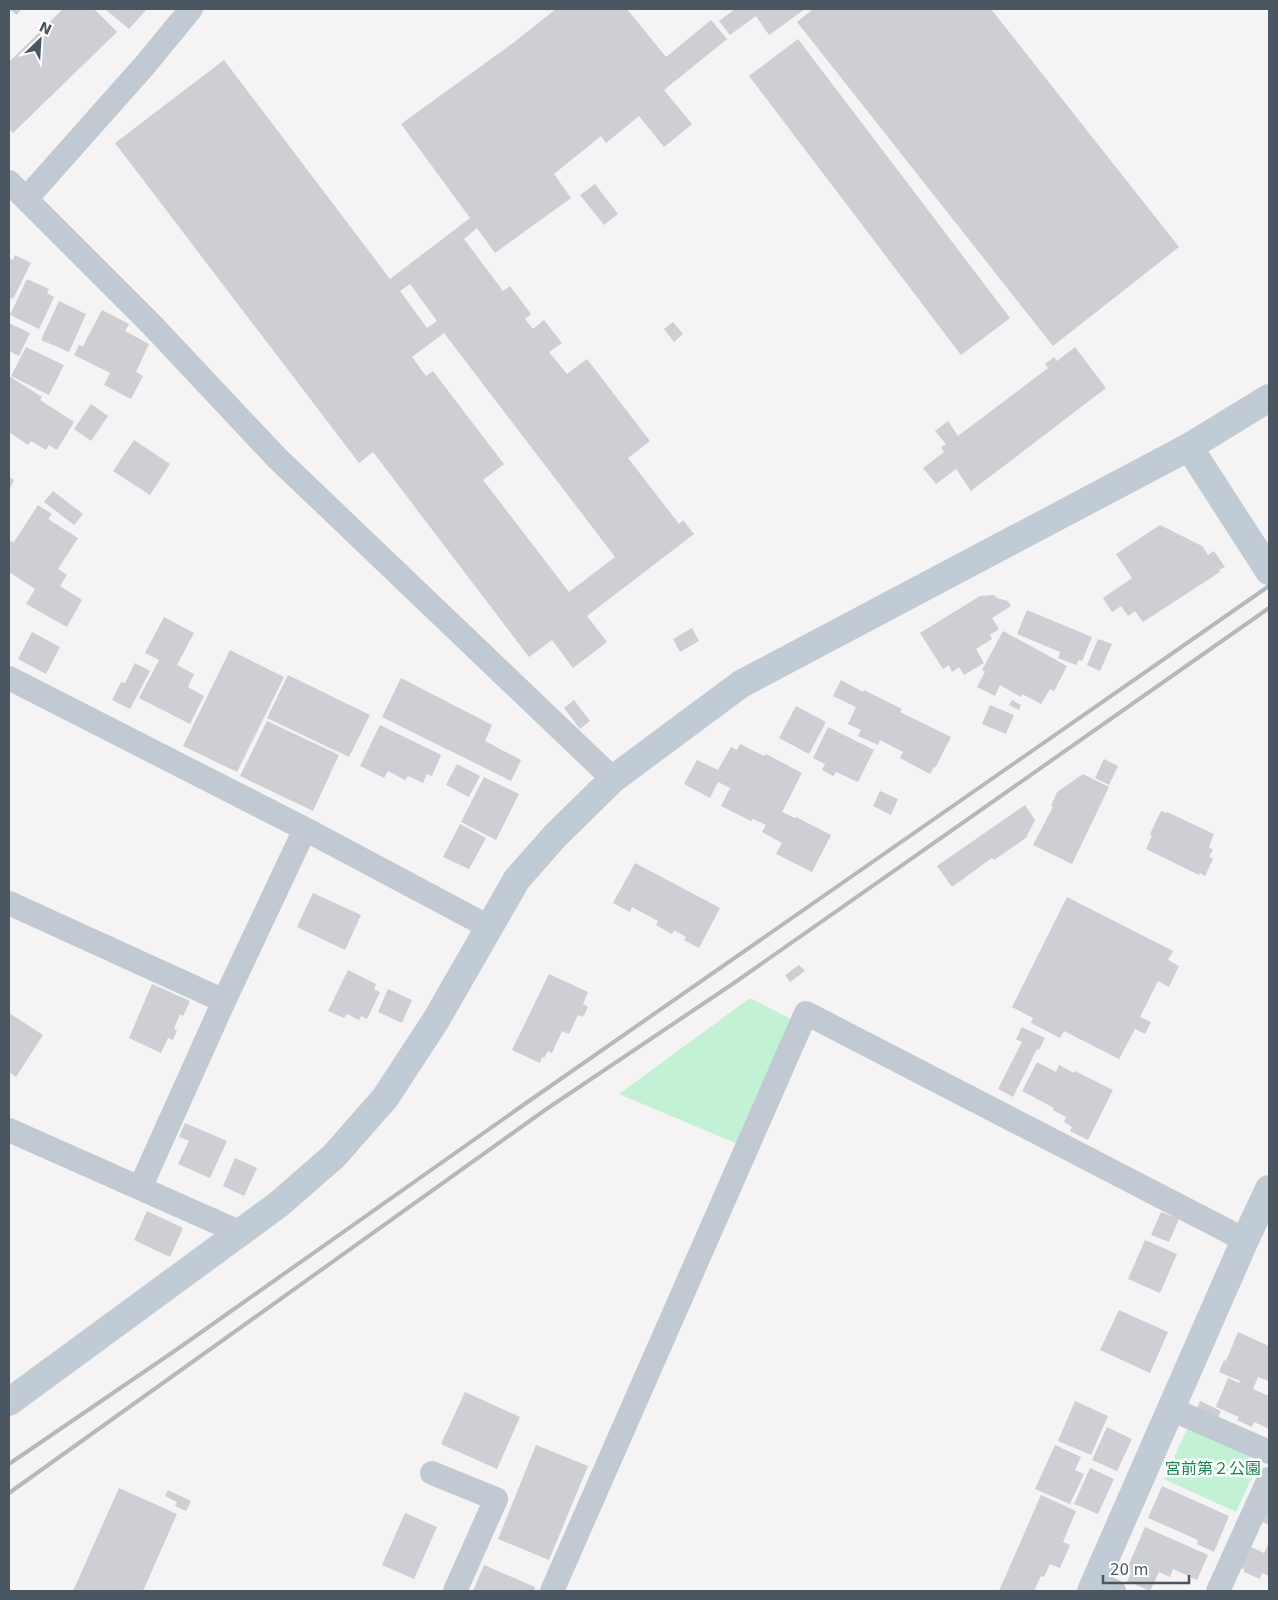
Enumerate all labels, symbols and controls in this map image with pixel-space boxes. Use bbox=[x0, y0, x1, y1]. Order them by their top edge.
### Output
north arrow bbox=[15, 15, 65, 65]
text: N bbox=[37, 18, 54, 38]
park label: 宮前第２公園 bbox=[1165, 1459, 1261, 1478]
scale bar bbox=[1103, 1552, 1189, 1584]
text: 20 m bbox=[1110, 1561, 1148, 1579]

